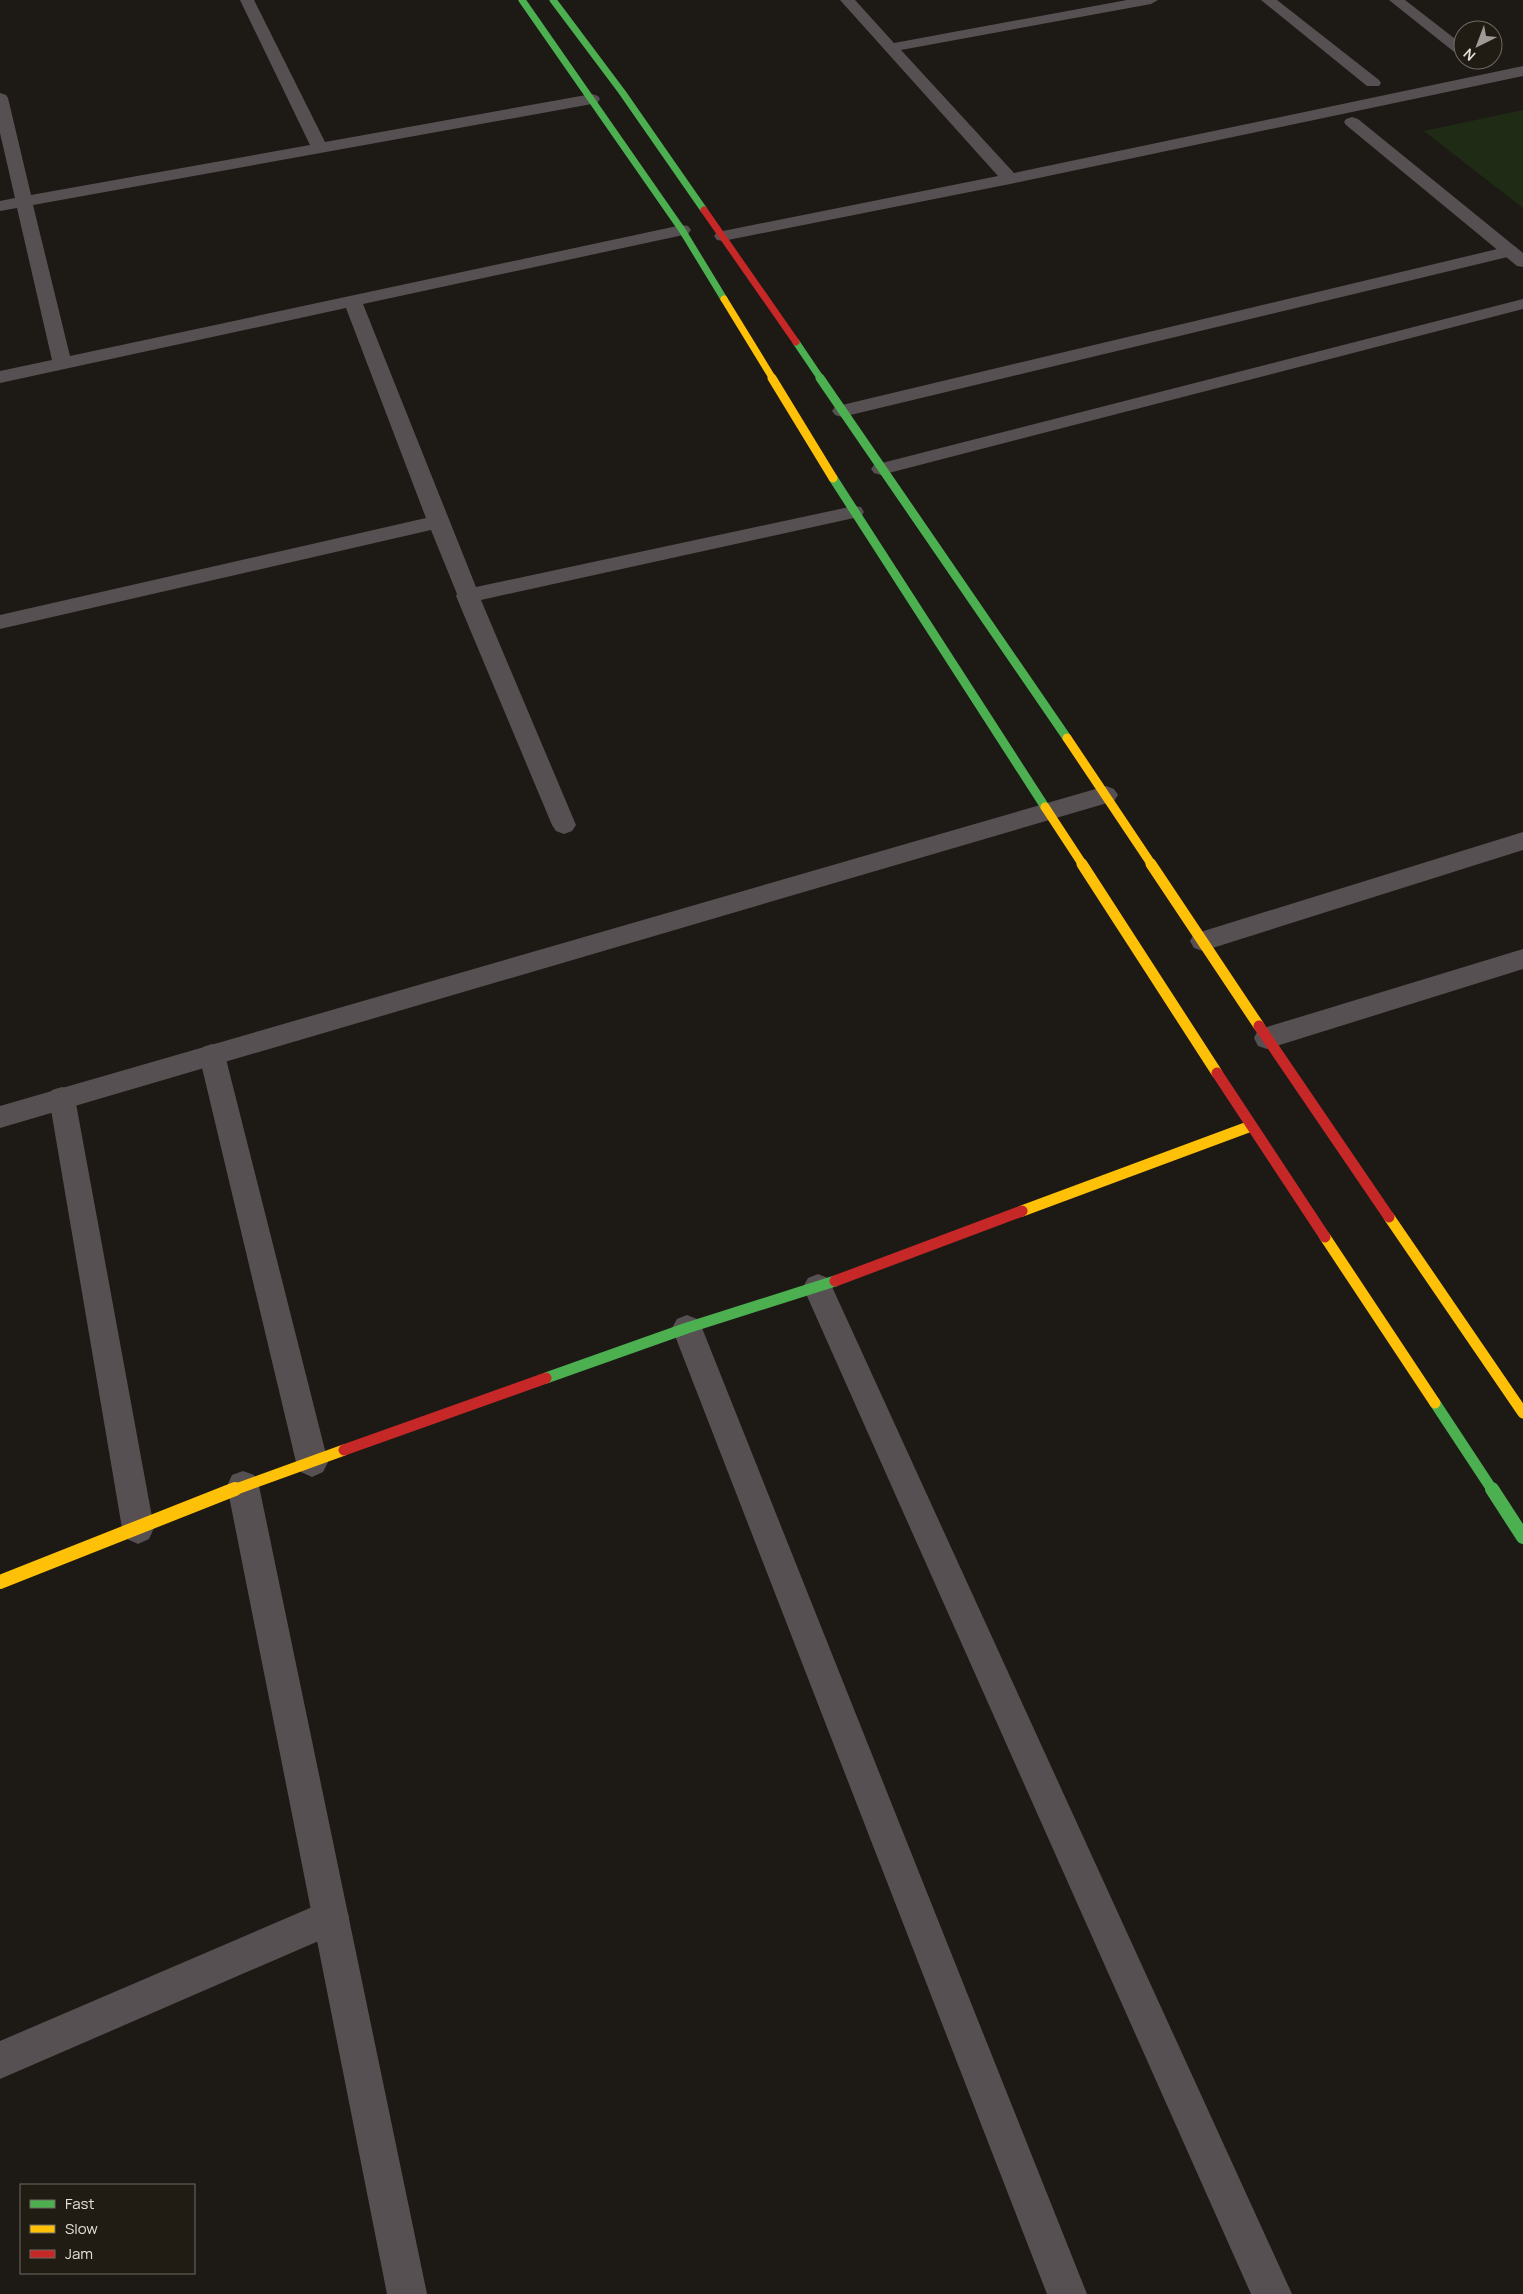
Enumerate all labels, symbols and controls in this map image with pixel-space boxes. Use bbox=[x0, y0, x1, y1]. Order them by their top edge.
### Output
north arrow bbox=[1453, 20, 1503, 70]
text: N bbox=[1459, 45, 1479, 65]
legend bbox=[20, 2184, 195, 2274]
text: Fast bbox=[65, 2193, 94, 2214]
text: Slow bbox=[65, 2218, 98, 2239]
text: Jam bbox=[65, 2243, 93, 2264]

